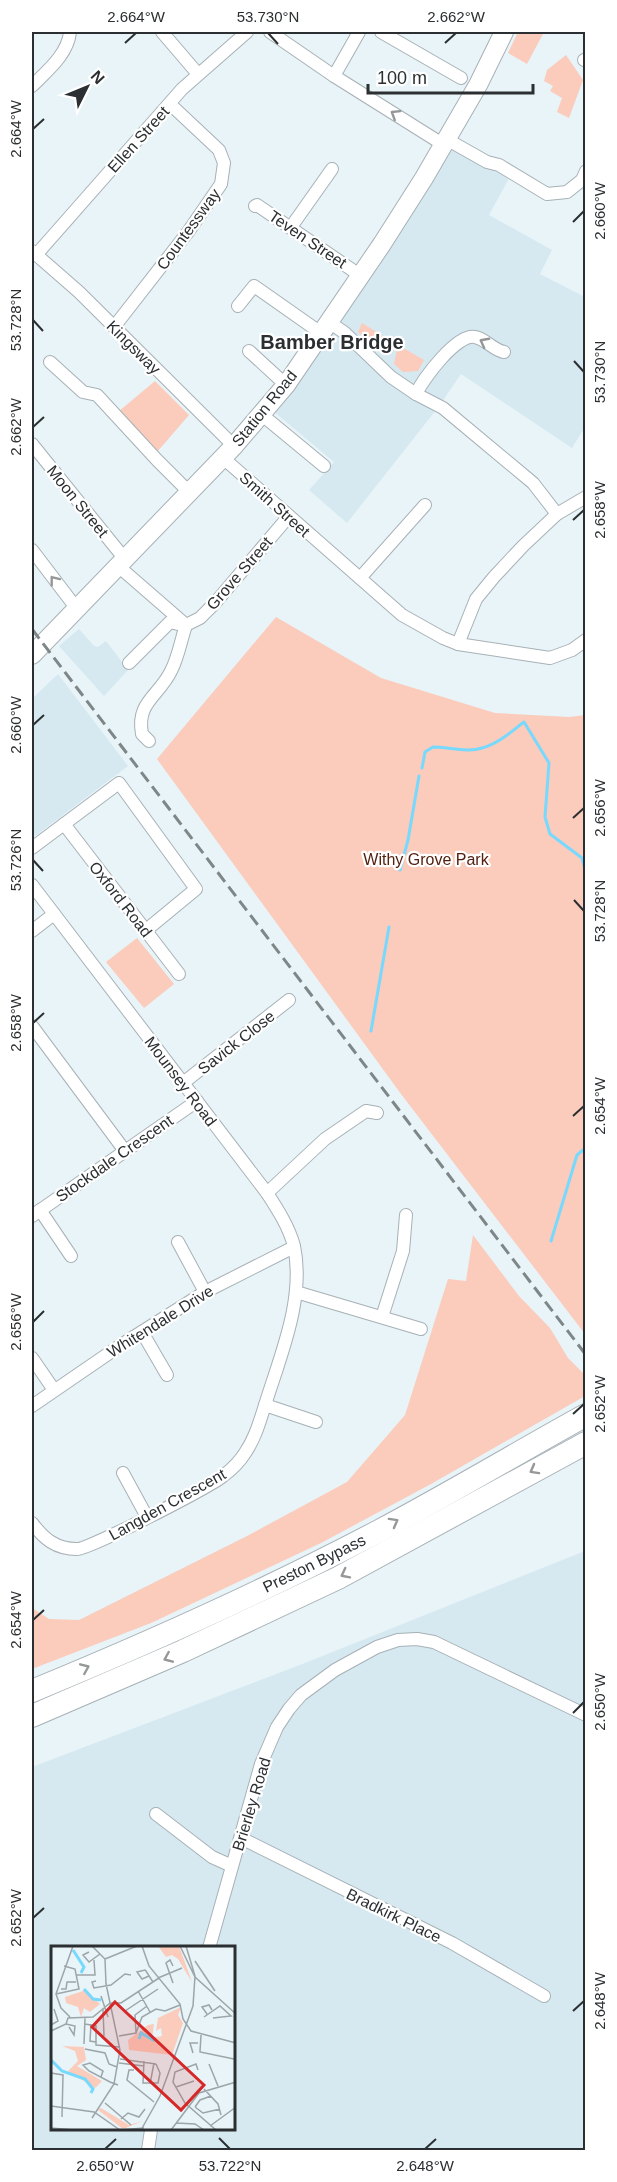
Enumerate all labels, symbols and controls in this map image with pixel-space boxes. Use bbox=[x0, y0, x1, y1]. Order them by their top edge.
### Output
text: 2.664°W bbox=[107, 8, 166, 25]
text: 53.730°N bbox=[237, 8, 299, 25]
text: 2.662°W bbox=[427, 8, 486, 25]
north arrow bbox=[57, 57, 117, 117]
scale bar bbox=[368, 57, 533, 95]
text: N bbox=[87, 67, 108, 87]
text: 100 m bbox=[377, 68, 427, 88]
text: 2.664°W bbox=[7, 99, 24, 158]
street label: Ellen Street bbox=[104, 103, 173, 176]
one-way arrow bbox=[391, 109, 401, 121]
text: 2.660°W bbox=[591, 181, 608, 240]
street label: Countessway bbox=[153, 185, 224, 273]
street label: Teven Street bbox=[266, 207, 350, 272]
text: 53.728°N bbox=[7, 289, 24, 351]
street label: Kingsway bbox=[103, 317, 164, 378]
district label: Bamber Bridge bbox=[260, 331, 404, 353]
one-way arrow bbox=[480, 338, 490, 349]
text: 53.730°N bbox=[591, 341, 608, 403]
street label: Station Road bbox=[229, 367, 300, 450]
text: 2.662°W bbox=[7, 397, 24, 456]
street label: Moon Street bbox=[44, 462, 112, 541]
street label: Smith Street bbox=[236, 469, 313, 541]
text: 2.658°W bbox=[591, 480, 608, 539]
street label: Grove Street bbox=[203, 533, 276, 613]
one-way arrow bbox=[51, 575, 62, 586]
text: 2.660°W bbox=[7, 695, 24, 754]
text: 2.656°W bbox=[591, 778, 608, 837]
text: 53.726°N bbox=[7, 829, 24, 891]
park label: Withy Grove Park bbox=[363, 851, 490, 868]
street label: Oxford Road bbox=[86, 858, 155, 940]
text: 53.728°N bbox=[591, 880, 608, 942]
text: 2.658°W bbox=[7, 993, 24, 1052]
street label: Savick Close bbox=[195, 1007, 278, 1078]
street label: Mounsey Road bbox=[141, 1033, 220, 1129]
text: 2.654°W bbox=[591, 1076, 608, 1135]
street label: Stockdale Crescent bbox=[53, 1111, 176, 1205]
street label: Whitendale Drive bbox=[104, 1282, 217, 1361]
text: 2.656°W bbox=[7, 1292, 24, 1351]
text: 2.652°W bbox=[591, 1374, 608, 1433]
one-way arrow bbox=[530, 1463, 540, 1474]
street label: Langden Crescent bbox=[106, 1465, 229, 1544]
one-way arrow bbox=[388, 1518, 399, 1529]
street label: Preston Bypass bbox=[260, 1531, 368, 1596]
one-way arrow bbox=[340, 1567, 351, 1578]
text: 2.654°W bbox=[7, 1590, 24, 1649]
one-way arrow bbox=[164, 1650, 175, 1662]
one-way arrow bbox=[79, 1663, 90, 1675]
text: 2.650°W bbox=[591, 1672, 608, 1731]
street label: Brierley Road bbox=[229, 1755, 274, 1853]
street label: Bradkirk Place bbox=[344, 1885, 444, 1946]
text: 2.652°W bbox=[7, 1888, 24, 1947]
inset map bbox=[51, 1946, 236, 2131]
text: 2.648°W bbox=[591, 1971, 608, 2030]
text: 2.650°W bbox=[76, 2157, 135, 2174]
text: 53.722°N bbox=[199, 2157, 261, 2174]
text: 2.648°W bbox=[396, 2157, 455, 2174]

